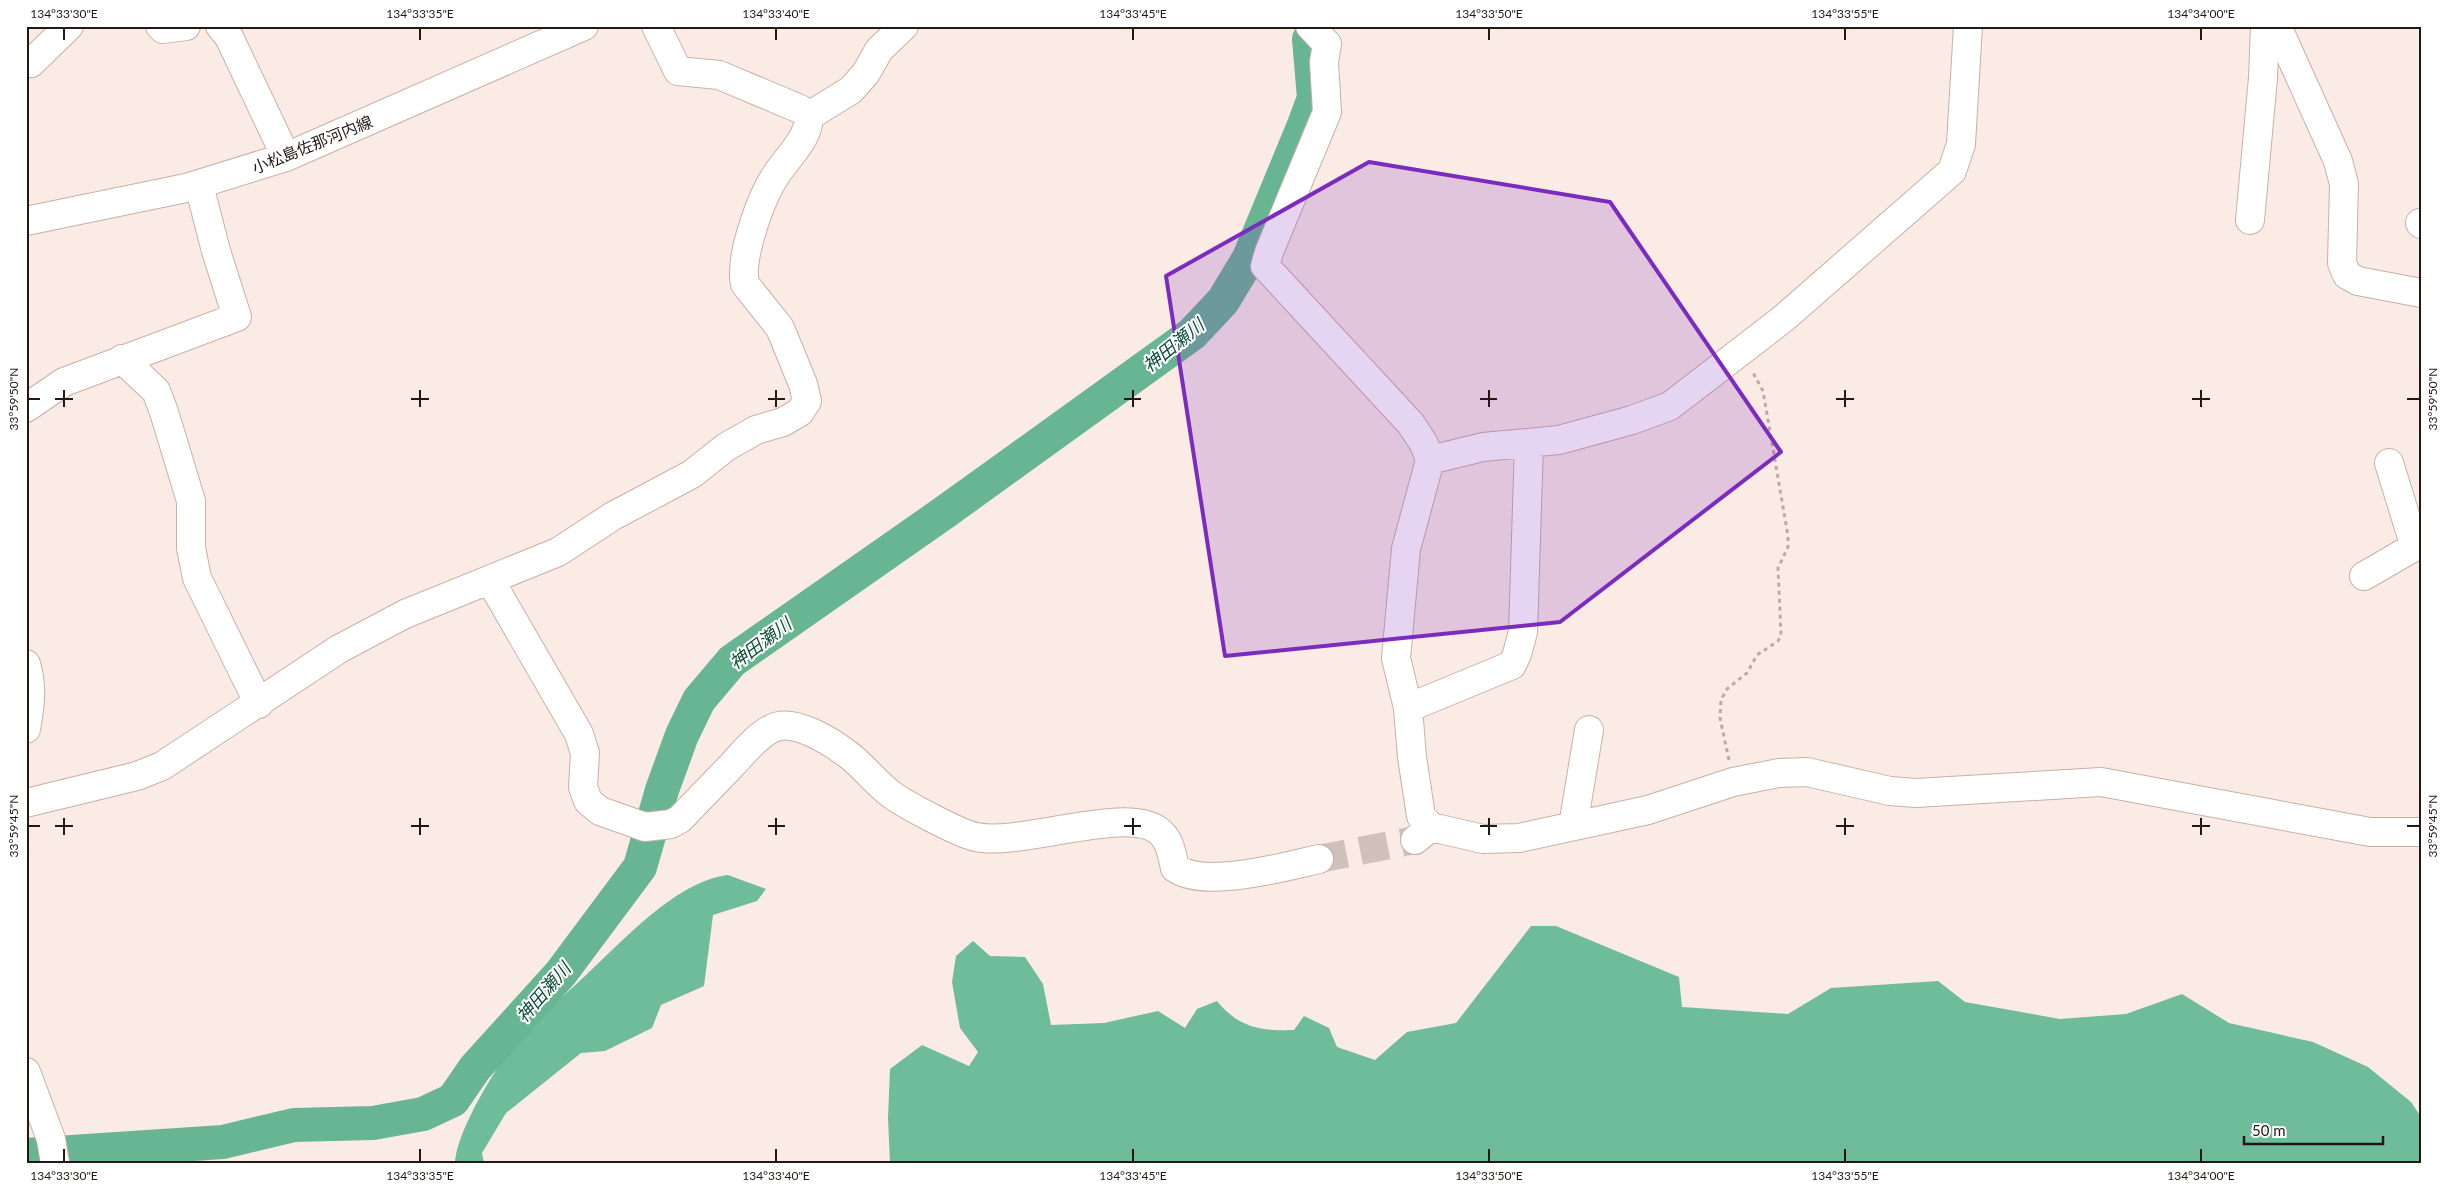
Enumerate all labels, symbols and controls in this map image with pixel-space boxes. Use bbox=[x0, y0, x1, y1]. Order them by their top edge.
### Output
text: 134°33'30"E bbox=[30, 6, 98, 21]
text: 134°33'35"E bbox=[386, 6, 454, 21]
text: 134°33'40"E bbox=[742, 6, 810, 21]
text: 134°33'45"E bbox=[1099, 6, 1167, 21]
text: 134°33'50"E bbox=[1455, 6, 1523, 21]
text: 134°33'55"E bbox=[1811, 6, 1879, 21]
text: 134°34'00"E bbox=[2167, 6, 2235, 21]
street label: 小松島佐那河内線 bbox=[249, 111, 375, 177]
water label: 神田瀬川 bbox=[1138, 313, 1209, 376]
text: 33°59'50"N bbox=[6, 368, 21, 430]
text: 33°59'50"N bbox=[2425, 368, 2440, 430]
water label: 神田瀬川 bbox=[725, 611, 797, 673]
text: 33°59'45"N bbox=[6, 795, 21, 857]
text: 33°59'45"N bbox=[2425, 795, 2440, 857]
water label: 神田瀬川 bbox=[511, 956, 576, 1026]
scale bar bbox=[2244, 1114, 2383, 1146]
text: 50 m bbox=[2252, 1121, 2286, 1139]
text: 134°33'30"E bbox=[30, 1168, 98, 1183]
text: 134°33'35"E bbox=[386, 1168, 454, 1183]
text: 134°33'40"E bbox=[742, 1168, 810, 1183]
text: 134°33'45"E bbox=[1099, 1168, 1167, 1183]
text: 134°33'50"E bbox=[1455, 1168, 1523, 1183]
text: 134°33'55"E bbox=[1811, 1168, 1879, 1183]
text: 134°34'00"E bbox=[2167, 1168, 2235, 1183]

